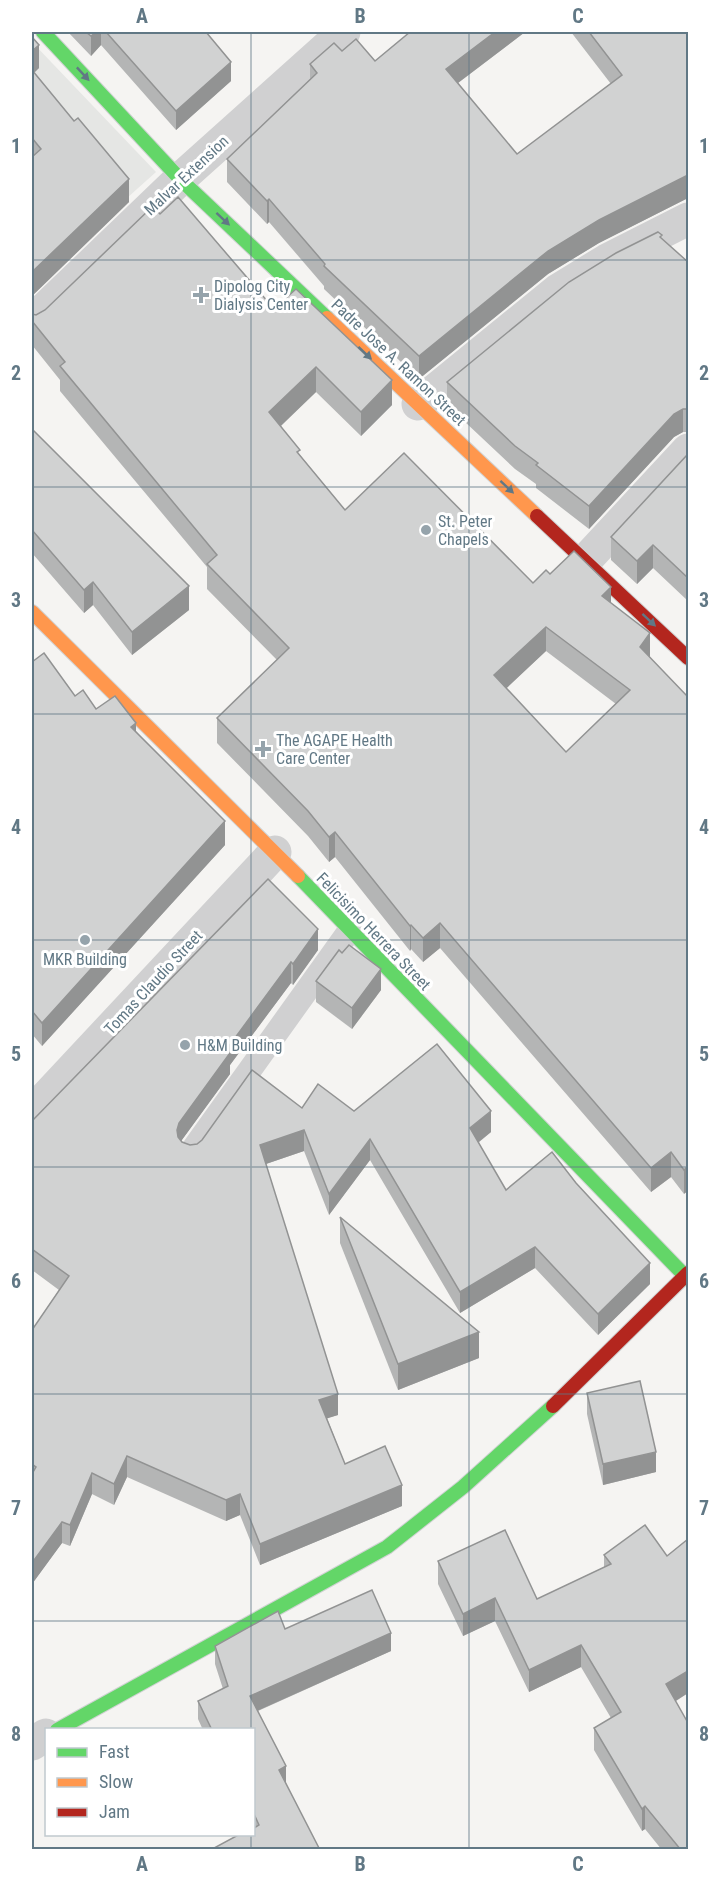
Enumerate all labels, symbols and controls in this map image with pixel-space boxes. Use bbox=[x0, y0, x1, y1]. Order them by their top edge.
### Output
text: A bbox=[136, 4, 148, 28]
text: B bbox=[354, 4, 366, 28]
text: C bbox=[572, 4, 584, 28]
one-way arrow bbox=[76, 67, 90, 82]
street label: Malvar Extension bbox=[140, 132, 232, 219]
text: 1 bbox=[11, 134, 21, 158]
text: 1 bbox=[699, 134, 709, 158]
one-way arrow bbox=[215, 212, 230, 226]
place label: Dipolog City Dialysis Center bbox=[214, 277, 308, 314]
marker: Dipolog City Dialysis Center bbox=[192, 286, 210, 304]
street label: Padre Jose A. Ramon Street bbox=[328, 295, 470, 430]
one-way arrow bbox=[357, 346, 372, 360]
text: 2 bbox=[11, 361, 21, 385]
text: 2 bbox=[699, 361, 709, 385]
one-way arrow bbox=[499, 479, 513, 493]
place label: St. Peter Chapels bbox=[438, 512, 492, 549]
marker: St. Peter Chapels bbox=[419, 523, 433, 537]
text: 3 bbox=[11, 588, 21, 612]
text: 3 bbox=[699, 588, 709, 612]
one-way arrow bbox=[641, 613, 655, 627]
place label: The AGAPE Health Care Center bbox=[276, 731, 393, 768]
marker: The AGAPE Health Care Center bbox=[254, 740, 272, 758]
text: 4 bbox=[11, 815, 21, 839]
text: 4 bbox=[699, 815, 709, 839]
street label: Felicisimo Herrera Street bbox=[313, 869, 435, 994]
street label: Tomas Claudio Street bbox=[100, 926, 207, 1038]
marker: MKR Building bbox=[78, 933, 92, 947]
place label: MKR Building bbox=[43, 950, 127, 969]
place label: H&M Building bbox=[197, 1036, 282, 1055]
marker: H&M Building bbox=[178, 1038, 192, 1052]
text: 5 bbox=[11, 1042, 21, 1066]
text: 5 bbox=[699, 1042, 709, 1066]
text: 6 bbox=[11, 1269, 21, 1293]
text: 6 bbox=[699, 1269, 709, 1293]
text: 7 bbox=[11, 1496, 21, 1520]
text: 7 bbox=[699, 1496, 709, 1520]
text: 8 bbox=[11, 1722, 21, 1746]
text: 8 bbox=[699, 1722, 709, 1746]
legend bbox=[45, 1728, 255, 1836]
text: Fast bbox=[99, 1741, 130, 1762]
text: Slow bbox=[99, 1771, 134, 1792]
text: Jam bbox=[99, 1801, 130, 1822]
text: A bbox=[136, 1852, 148, 1876]
text: B bbox=[354, 1852, 366, 1876]
text: C bbox=[572, 1852, 584, 1876]

